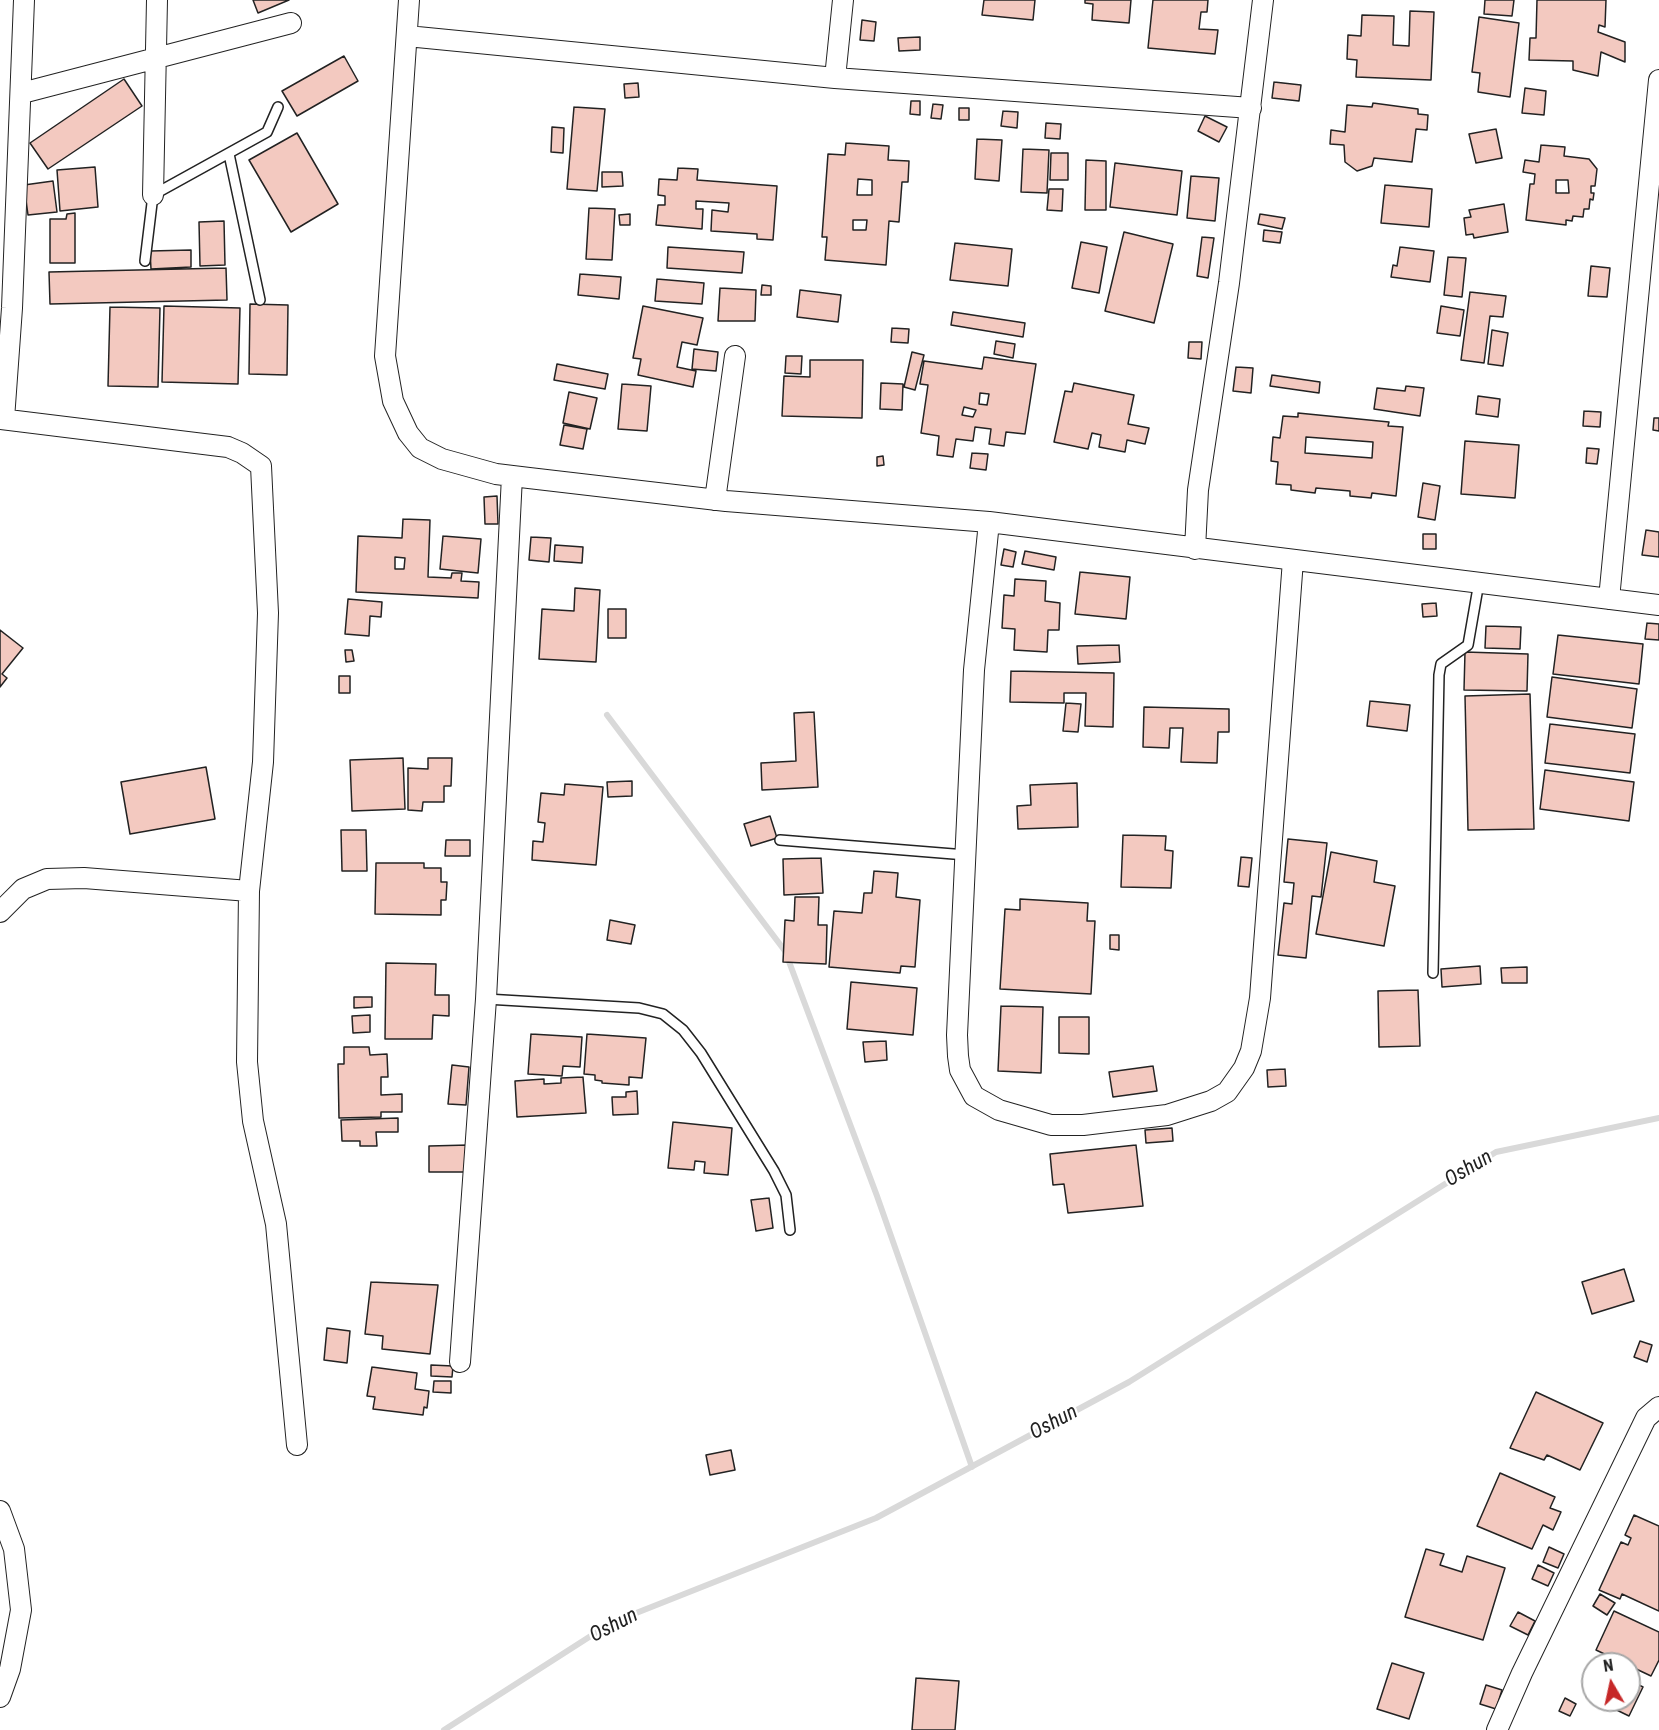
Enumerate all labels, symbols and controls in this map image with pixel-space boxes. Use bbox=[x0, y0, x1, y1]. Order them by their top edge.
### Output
water label: Oshun bbox=[1441, 1145, 1497, 1193]
water label: Oshun bbox=[1026, 1400, 1082, 1446]
water label: Oshun bbox=[586, 1603, 642, 1649]
north arrow bbox=[1581, 1652, 1641, 1712]
text: N bbox=[1602, 1656, 1615, 1676]

